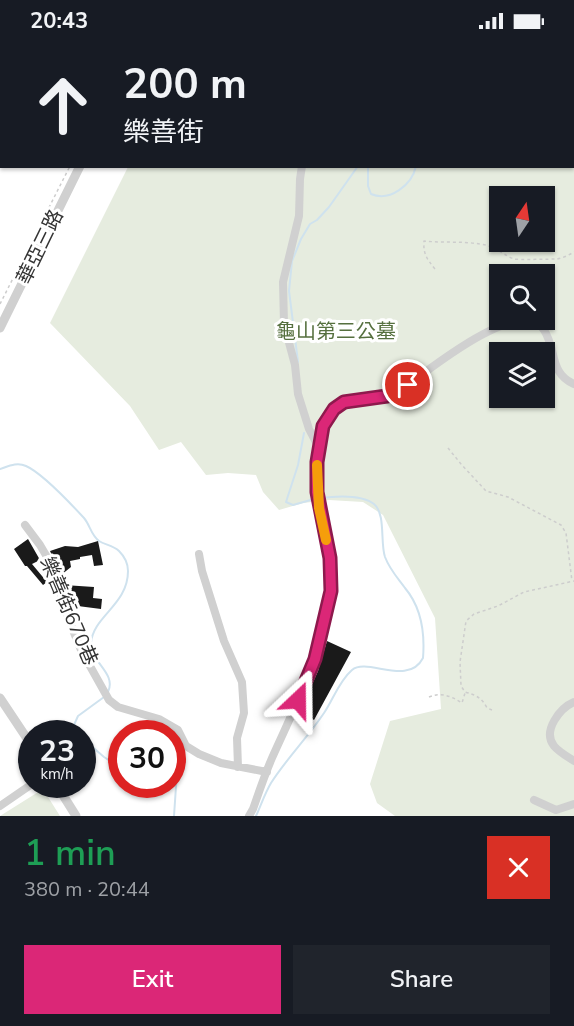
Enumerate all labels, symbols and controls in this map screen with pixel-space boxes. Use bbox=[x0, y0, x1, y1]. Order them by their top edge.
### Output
text: 20:43 bbox=[30, 6, 88, 36]
text: 200 m bbox=[123, 56, 247, 113]
icon: ahead bbox=[24, 66, 102, 144]
text: 樂善街 bbox=[123, 114, 204, 151]
north arrow bbox=[489, 186, 555, 252]
map controls bbox=[489, 186, 555, 408]
street label: 華亞三路 bbox=[10, 205, 70, 289]
button: search bbox=[489, 264, 555, 330]
park label: 龜山第三公墓 bbox=[276, 318, 396, 345]
button: layers bbox=[489, 342, 555, 408]
pin bbox=[382, 359, 433, 410]
icon: arrive bbox=[391, 368, 424, 401]
street label: 樂善街670巷 bbox=[34, 552, 104, 670]
position arrow bbox=[266, 668, 330, 732]
speed limit sign: 30 bbox=[108, 720, 186, 798]
text: 23 bbox=[39, 731, 75, 772]
text: km/h bbox=[40, 764, 74, 784]
text: 1 min bbox=[24, 829, 116, 878]
button: close bbox=[487, 836, 550, 899]
text: 380 m · 20:44 bbox=[24, 876, 150, 903]
button: Exit bbox=[24, 945, 281, 1014]
button: Share bbox=[293, 945, 550, 1014]

